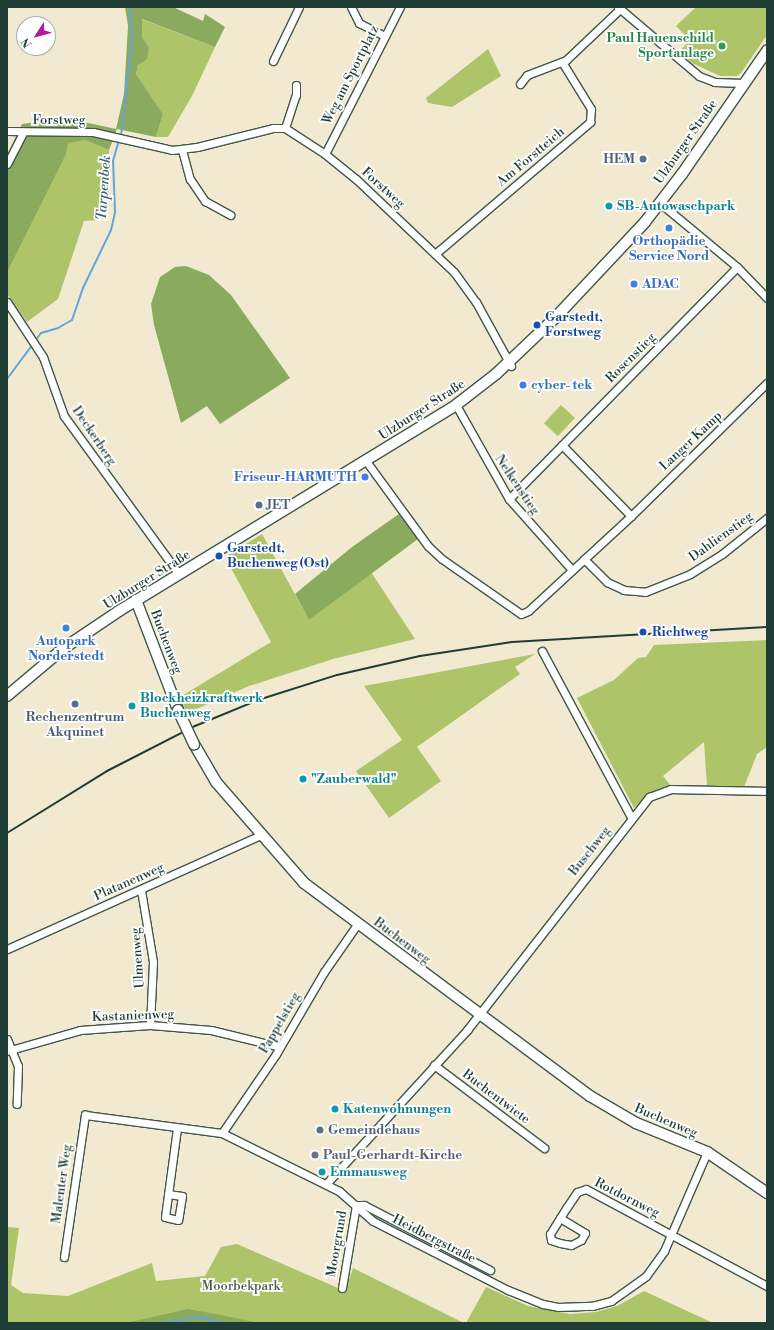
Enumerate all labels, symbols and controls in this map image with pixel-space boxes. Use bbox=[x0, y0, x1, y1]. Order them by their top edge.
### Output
north arrow bbox=[16, 16, 56, 56]
street label: Weg am Sportplatz bbox=[319, 23, 383, 127]
place label: Paul Hauenschild Sportanlage bbox=[607, 31, 714, 62]
text: N bbox=[19, 35, 35, 50]
marker: Paul Hauenschild Sportanlage bbox=[717, 41, 727, 51]
street label: Ulzburger Straße bbox=[651, 97, 721, 187]
street label: Forstweg bbox=[32, 112, 86, 128]
street label: Am Forstteich bbox=[494, 124, 568, 190]
place label: HEM bbox=[603, 151, 635, 167]
marker: HEM bbox=[638, 154, 648, 164]
water label: Tarpenbek bbox=[93, 155, 115, 221]
street label: Forstweg bbox=[358, 164, 408, 212]
place label: SB-Autowaschpark bbox=[617, 198, 735, 214]
marker: SB-Autowaschpark bbox=[604, 201, 614, 211]
marker: Orthopädie Service Nord bbox=[664, 223, 674, 233]
place label: Orthopädie Service Nord bbox=[629, 234, 709, 265]
place label: ADAC bbox=[642, 276, 679, 292]
marker: ADAC bbox=[629, 279, 639, 289]
place label: Garstedt, Forstweg bbox=[545, 310, 603, 341]
marker: Garstedt, Forstweg bbox=[532, 320, 542, 330]
street label: Rosenstieg bbox=[603, 330, 659, 386]
street label: Ulzburger Straße bbox=[376, 376, 468, 444]
place label: cyber- tek bbox=[531, 377, 592, 393]
marker: cyber- tek bbox=[518, 380, 528, 390]
street label: Deckerberg bbox=[68, 403, 120, 469]
street label: Langer Kamp bbox=[657, 408, 725, 474]
street label: Nelkenstieg bbox=[491, 452, 543, 518]
place label: Friseur-HARMUTH bbox=[234, 469, 357, 485]
marker: Friseur-HARMUTH bbox=[360, 472, 370, 482]
place label: JET bbox=[267, 497, 290, 513]
marker: JET bbox=[254, 500, 264, 510]
street label: Dahlienstieg bbox=[686, 509, 756, 565]
place label: Garstedt, Buchenweg (Ost) bbox=[227, 541, 329, 572]
street label: Ulzburger Straße bbox=[101, 547, 193, 613]
marker: Garstedt, Buchenweg (Ost) bbox=[214, 551, 224, 561]
street label: Buchenweg bbox=[147, 608, 185, 676]
marker: Autopark Norderstedt bbox=[61, 623, 71, 633]
place label: Richtweg bbox=[652, 624, 708, 640]
marker: Richtweg bbox=[637, 626, 649, 638]
place label: Autopark Norderstedt bbox=[28, 634, 104, 665]
place label: Blockheizkraftwerk Buchenweg bbox=[140, 691, 263, 722]
marker: Rechenzentrum Akquinet bbox=[70, 699, 80, 709]
marker: Blockheizkraftwerk Buchenweg bbox=[127, 701, 137, 711]
place label: Rechenzentrum Akquinet bbox=[26, 710, 124, 741]
place label: "Zauberwald" bbox=[311, 771, 396, 787]
marker: "Zauberwald" bbox=[298, 774, 308, 784]
street label: Buschweg bbox=[566, 823, 614, 879]
street label: Platanenweg bbox=[92, 860, 166, 904]
street label: Buchenweg bbox=[370, 915, 434, 967]
street label: Ulmenweg bbox=[128, 927, 148, 989]
street label: Pappelstieg bbox=[256, 990, 304, 1056]
street label: Kastanienweg bbox=[92, 1007, 174, 1025]
street label: Buchentwiete bbox=[459, 1067, 533, 1127]
place label: Katenwohnungen bbox=[343, 1101, 451, 1117]
street label: Buchenweg bbox=[632, 1101, 700, 1141]
marker: Katenwohnungen bbox=[330, 1104, 340, 1114]
place label: Gemeindehaus bbox=[328, 1122, 420, 1138]
marker: Gemeindehaus bbox=[315, 1125, 325, 1135]
street label: Malenter Weg bbox=[49, 1143, 75, 1225]
place label: Paul-Gerhardt-Kirche bbox=[323, 1147, 462, 1163]
marker: Paul-Gerhardt-Kirche bbox=[310, 1150, 320, 1160]
place label: Emmausweg bbox=[330, 1164, 407, 1180]
marker: Emmausweg bbox=[317, 1167, 327, 1177]
street label: Rotdornweg bbox=[592, 1175, 662, 1221]
street label: Moorgrund bbox=[323, 1210, 351, 1278]
street label: Heidbergstraße bbox=[390, 1211, 478, 1267]
park label: Moorbekpark bbox=[202, 1278, 280, 1294]

